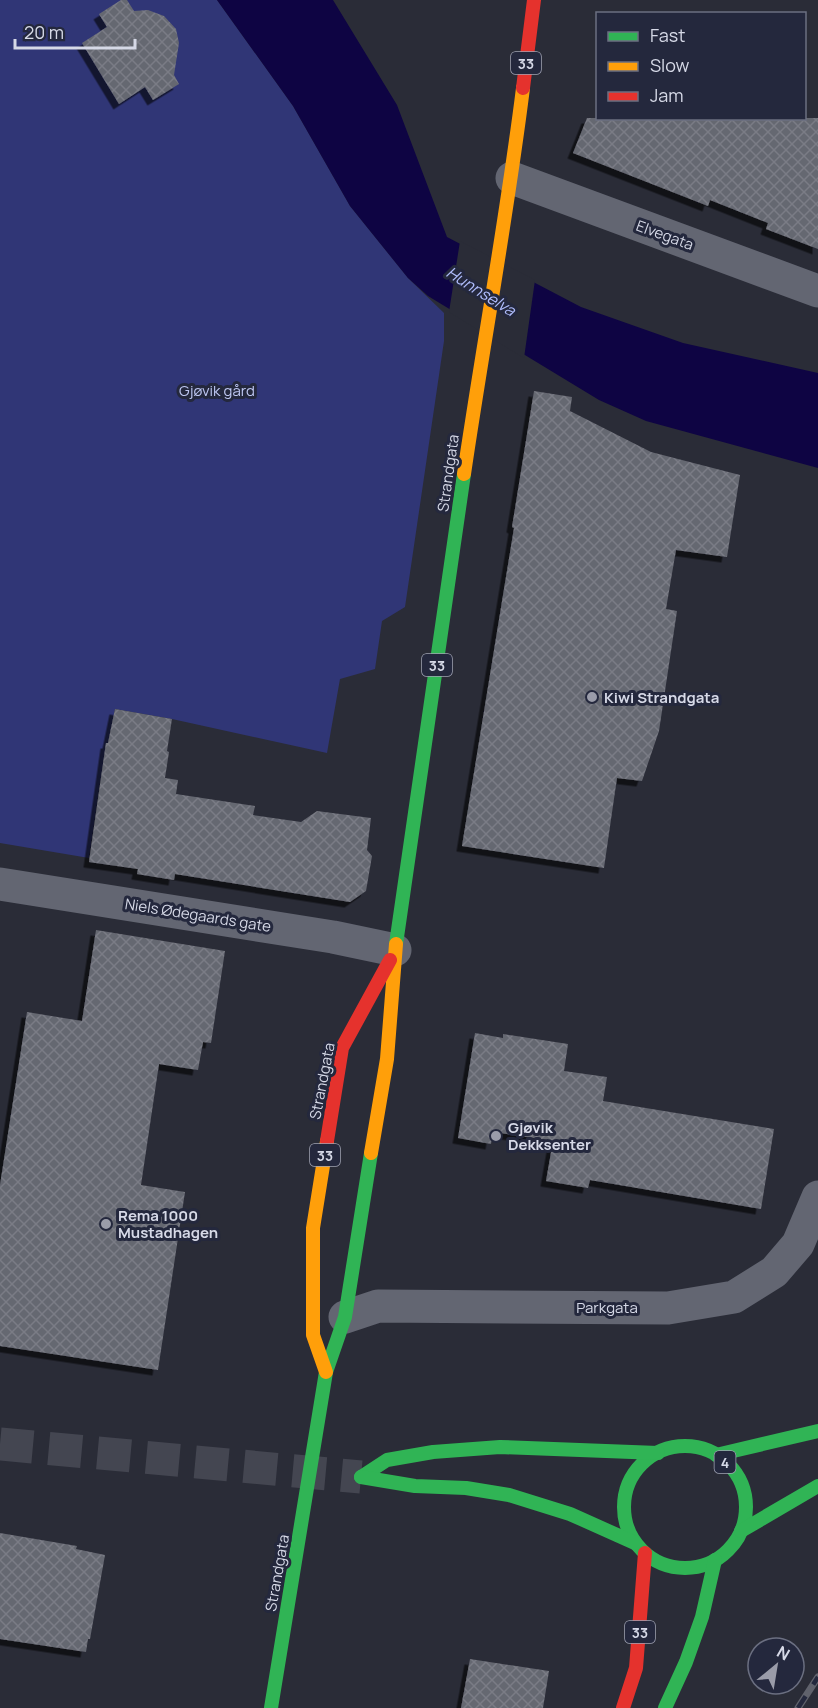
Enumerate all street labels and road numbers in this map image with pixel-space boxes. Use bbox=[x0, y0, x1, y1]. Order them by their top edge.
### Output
road number: 33 bbox=[511, 52, 541, 74]
street label: Elvegata bbox=[633, 215, 697, 255]
street label: Strandgata bbox=[432, 433, 464, 513]
road number: 33 bbox=[422, 654, 452, 676]
street label: Niels Ødegaards gate bbox=[123, 893, 273, 937]
street label: Strandgata bbox=[304, 1041, 340, 1121]
road number: 33 bbox=[310, 1144, 340, 1166]
street label: Parkgata bbox=[576, 1297, 638, 1318]
road number: 4 bbox=[714, 1451, 736, 1473]
street label: Strandgata bbox=[260, 1533, 294, 1613]
road number: 33 bbox=[625, 1621, 655, 1643]

